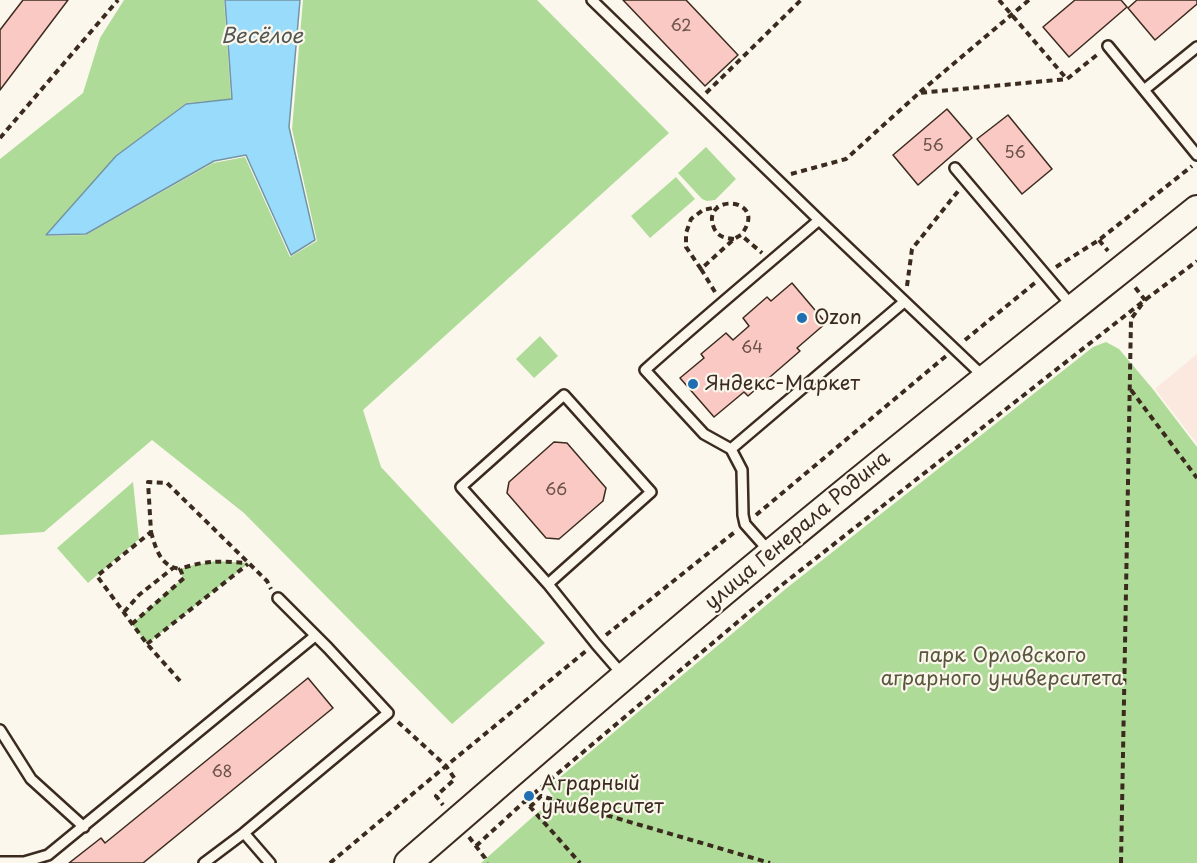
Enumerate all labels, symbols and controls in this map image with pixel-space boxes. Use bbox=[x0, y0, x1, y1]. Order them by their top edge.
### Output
house number: 62 bbox=[670, 17, 692, 37]
water label: Весёлое bbox=[221, 24, 303, 50]
house number: 56 bbox=[922, 137, 944, 157]
house number: 56 bbox=[1004, 144, 1026, 164]
place label: Ozon bbox=[814, 306, 862, 330]
marker: Ozon bbox=[795, 311, 809, 325]
house number: 64 bbox=[741, 339, 763, 359]
place label: Яндекс-Маркет bbox=[705, 372, 860, 396]
marker: Яндекс-Маркет bbox=[686, 377, 700, 391]
street label: улица Генерала Родина bbox=[701, 447, 895, 615]
house number: 66 bbox=[545, 481, 567, 501]
park label: парк Орловского аграрного университета bbox=[881, 644, 1123, 691]
house number: 68 bbox=[211, 763, 233, 783]
place label: Аграрный университет bbox=[541, 772, 664, 819]
marker: Аграрный университет bbox=[522, 789, 536, 803]

